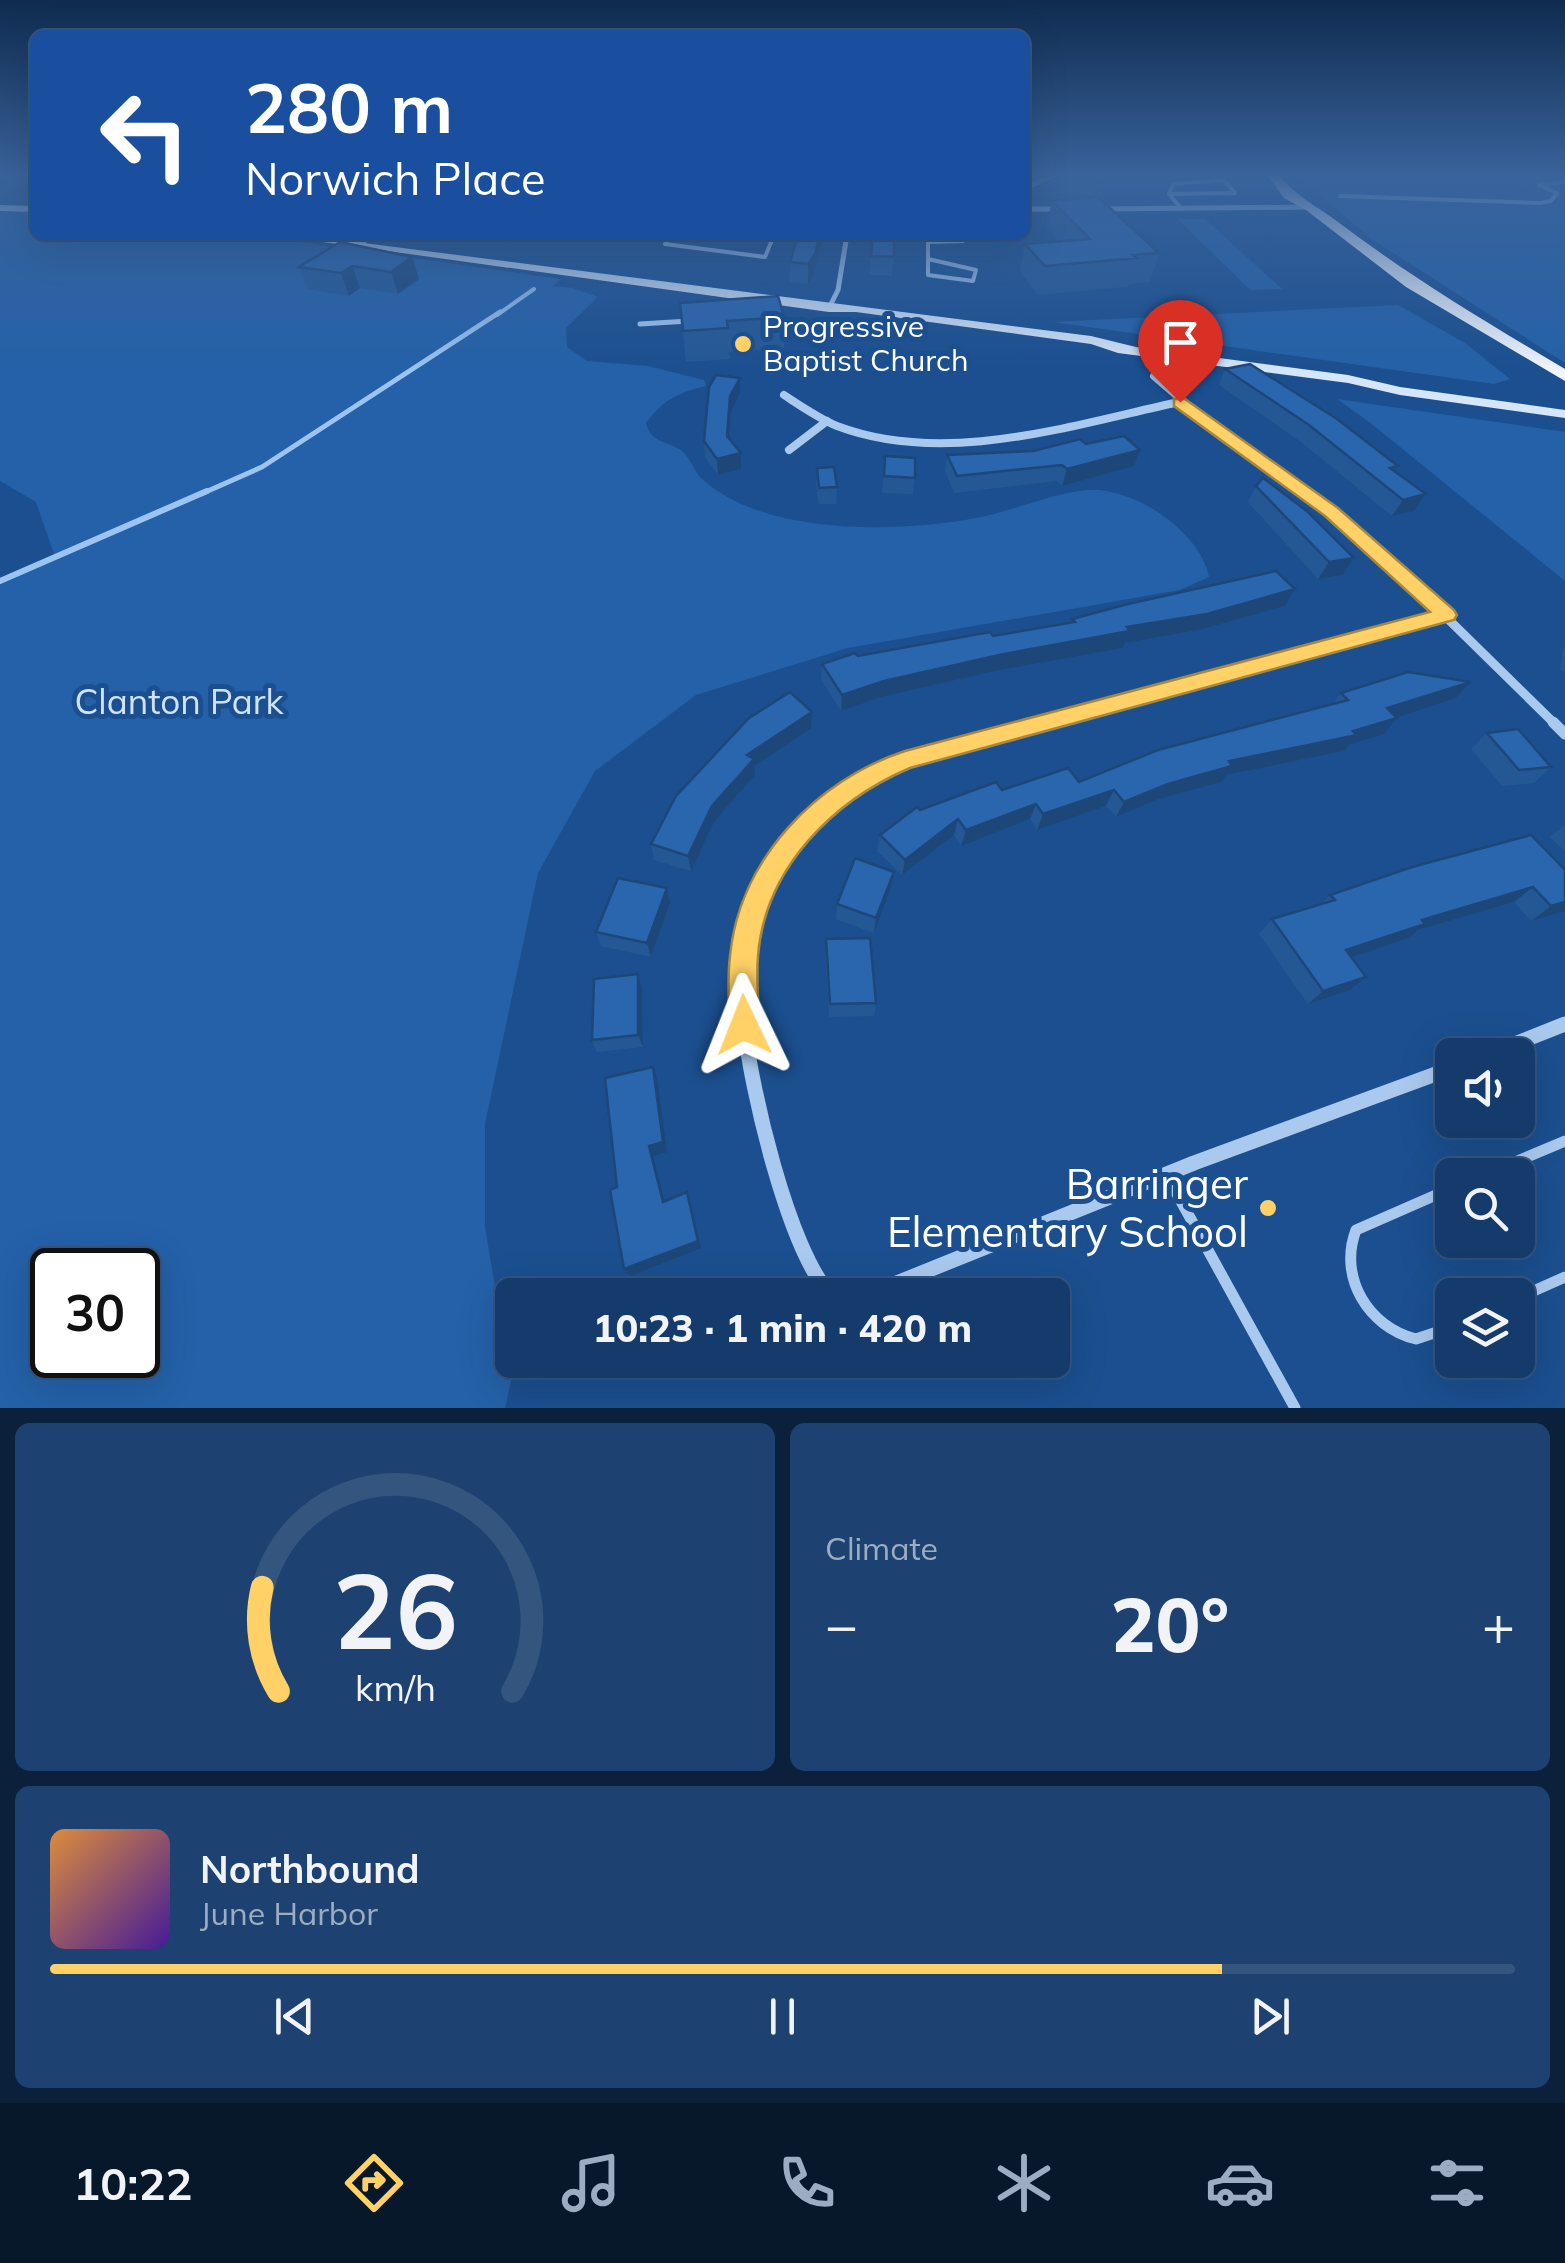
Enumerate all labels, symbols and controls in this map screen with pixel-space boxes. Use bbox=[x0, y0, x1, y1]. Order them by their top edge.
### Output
text: 280 m bbox=[245, 63, 453, 151]
icon: left bbox=[80, 70, 210, 200]
text: Norwich Place bbox=[245, 150, 546, 206]
pin bbox=[1138, 300, 1223, 403]
place label: Progressive Baptist Church bbox=[763, 307, 969, 379]
icon: arrive bbox=[1153, 315, 1208, 370]
marker: Progressive Baptist Church bbox=[732, 333, 754, 355]
park label: Clanton Park bbox=[74, 679, 285, 723]
position arrow bbox=[692, 973, 796, 1077]
map controls bbox=[1435, 1038, 1535, 1378]
button: sound bbox=[1435, 1038, 1535, 1138]
place label: Barringer Elementary School bbox=[887, 1157, 1249, 1258]
button: search bbox=[1435, 1158, 1535, 1258]
marker: Barringer Elementary School bbox=[1257, 1197, 1279, 1219]
speed limit sign: 30 bbox=[30, 1248, 160, 1378]
button: layers bbox=[1435, 1278, 1535, 1378]
text: 10:23 · 1 min · 420 m bbox=[593, 1304, 972, 1352]
text: Climate bbox=[825, 1528, 938, 1568]
text: 26 bbox=[333, 1544, 457, 1675]
text: 20° bbox=[1111, 1577, 1229, 1671]
text: − bbox=[825, 1590, 858, 1659]
text: + bbox=[1482, 1590, 1515, 1659]
text: km/h bbox=[355, 1665, 435, 1710]
text: Northbound bbox=[200, 1845, 420, 1893]
text: June Harbor bbox=[200, 1893, 378, 1933]
icon: previous bbox=[267, 1989, 322, 2044]
icon: pause bbox=[755, 1989, 810, 2044]
icon: next bbox=[1243, 1989, 1298, 2044]
icon: directions bbox=[339, 2148, 409, 2218]
icon: music bbox=[556, 2148, 626, 2218]
icon: phone bbox=[772, 2148, 842, 2218]
icon: climate bbox=[989, 2148, 1059, 2218]
icon: car bbox=[1205, 2148, 1275, 2218]
icon: filters bbox=[1422, 2148, 1492, 2218]
text: 10:22 bbox=[73, 2155, 192, 2211]

